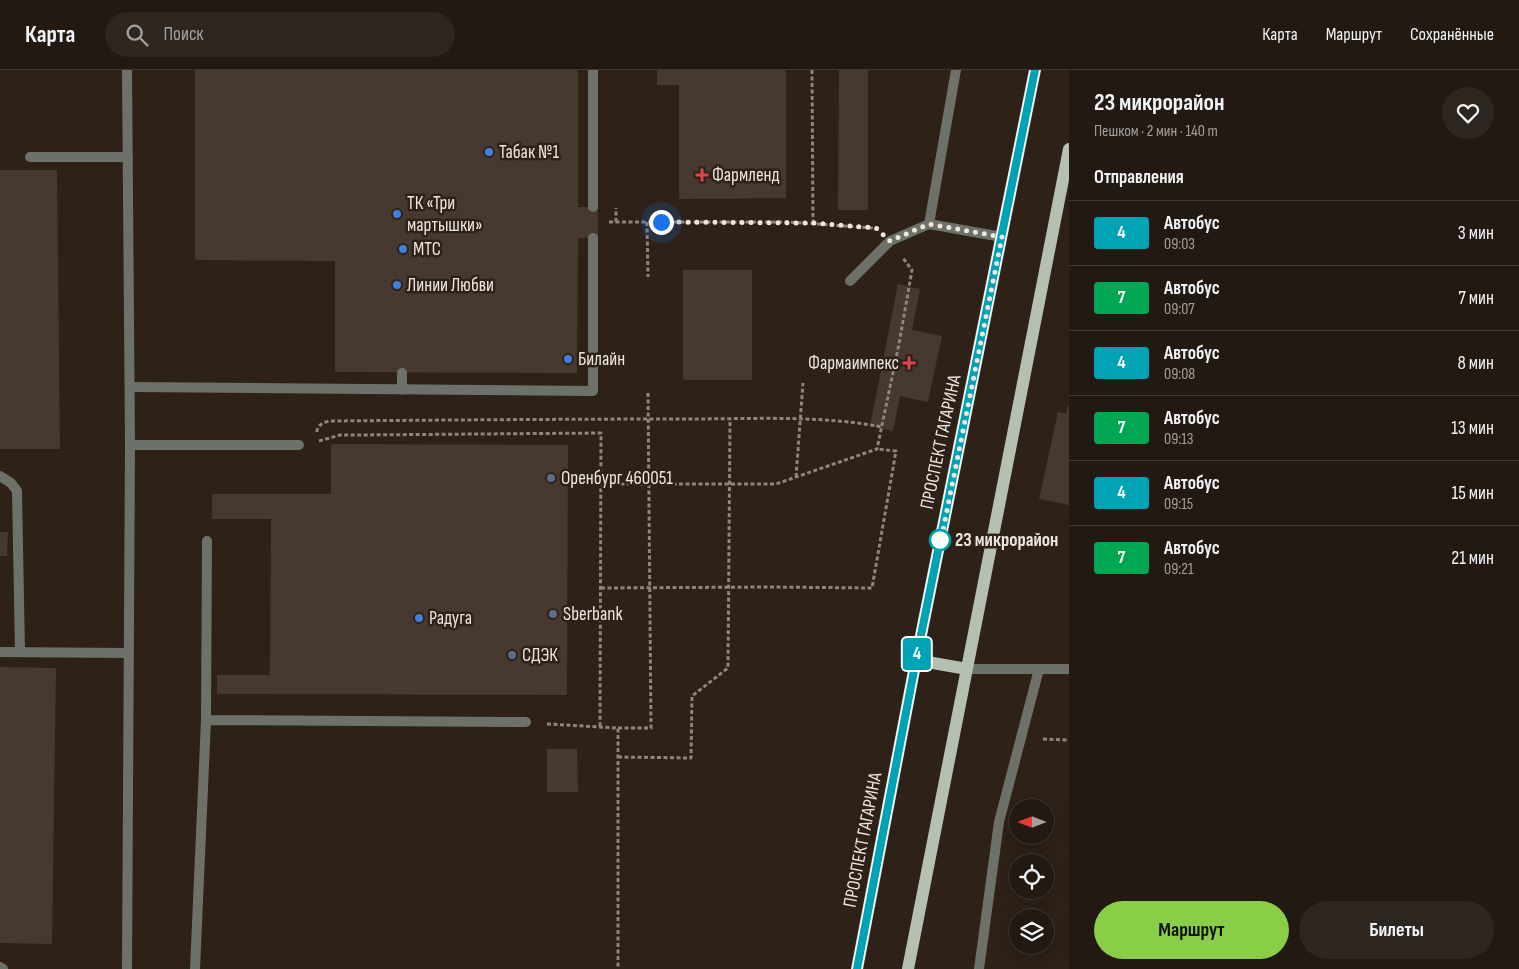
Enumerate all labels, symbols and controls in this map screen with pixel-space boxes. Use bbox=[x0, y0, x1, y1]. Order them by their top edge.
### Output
search box bbox=[105, 12, 455, 57]
text: Карта bbox=[25, 20, 75, 49]
icon: search bbox=[123, 21, 151, 49]
text: Поиск bbox=[163, 23, 204, 46]
text: Карта bbox=[1262, 24, 1298, 45]
text: Маршрут bbox=[1326, 24, 1382, 45]
text: Сохранённые bbox=[1410, 24, 1494, 45]
button: heart bbox=[1442, 87, 1494, 139]
text: 23 микрорайон bbox=[1094, 88, 1224, 117]
text: Пешком · 2 мин · 140 m bbox=[1094, 122, 1218, 141]
place label: Табак №1 bbox=[499, 141, 559, 164]
marker: Табак №1 bbox=[483, 146, 495, 158]
place label: Фармленд bbox=[712, 164, 779, 187]
text: Отправления bbox=[1094, 166, 1184, 189]
marker: Фармленд bbox=[696, 169, 708, 181]
place label: ТК «Три мартышки» bbox=[407, 192, 483, 237]
marker: ТК «Три мартышки» bbox=[391, 208, 403, 220]
your location bbox=[649, 210, 674, 235]
text: Автобус bbox=[1164, 212, 1220, 235]
text: 4 bbox=[1117, 222, 1126, 243]
text: 3 мин bbox=[1458, 222, 1494, 245]
text: 09:03 bbox=[1164, 235, 1195, 254]
place label: МТС bbox=[413, 238, 441, 261]
marker: МТС bbox=[397, 243, 409, 255]
place label: Линии Любви bbox=[407, 274, 494, 297]
text: Автобус bbox=[1164, 277, 1220, 300]
marker: Линии Любви bbox=[391, 279, 403, 291]
text: 7 bbox=[1118, 287, 1125, 308]
text: 7 мин bbox=[1458, 287, 1494, 310]
text: 09:07 bbox=[1164, 300, 1195, 319]
text: Автобус bbox=[1164, 342, 1220, 365]
place label: Билайн bbox=[578, 348, 625, 371]
place label: Фармаимпекс bbox=[808, 352, 899, 375]
text: 4 bbox=[1117, 352, 1126, 373]
text: 8 мин bbox=[1458, 352, 1494, 375]
marker: Билайн bbox=[562, 353, 574, 365]
marker: Фармаимпекс bbox=[903, 357, 915, 369]
text: 09:08 bbox=[1164, 365, 1195, 384]
street label: ПРОСПЕКТ ГАГАРИНА bbox=[916, 372, 967, 511]
text: Автобус bbox=[1164, 407, 1220, 430]
text: 7 bbox=[1118, 417, 1125, 438]
text: 13 мин bbox=[1451, 417, 1494, 440]
text: 09:13 bbox=[1164, 430, 1194, 449]
place label: Оренбург 460051 bbox=[561, 467, 673, 490]
marker: Оренбург 460051 bbox=[545, 472, 557, 484]
text: Автобус bbox=[1164, 472, 1220, 495]
text: 4 bbox=[1117, 482, 1126, 503]
text: 15 мин bbox=[1452, 482, 1494, 505]
text: 09:15 bbox=[1164, 495, 1193, 514]
marker: 23 микрорайон bbox=[929, 529, 951, 551]
place label: 23 микрорайон bbox=[955, 529, 1058, 552]
text: Автобус bbox=[1164, 537, 1220, 560]
text: 7 bbox=[1118, 547, 1125, 568]
text: 21 мин bbox=[1451, 547, 1494, 570]
text: 09:21 bbox=[1164, 560, 1194, 579]
place label: Sberbank bbox=[563, 603, 623, 626]
place label: Радуга bbox=[429, 607, 472, 630]
marker: Sberbank bbox=[547, 608, 559, 620]
marker: Радуга bbox=[413, 612, 425, 624]
line badge: 4 bbox=[901, 638, 933, 670]
text: 4 bbox=[913, 643, 921, 664]
place label: СДЭК bbox=[522, 644, 558, 667]
marker: СДЭК bbox=[506, 649, 518, 661]
street label: ПРОСПЕКТ ГАГАРИНА bbox=[839, 770, 888, 909]
north arrow bbox=[1009, 799, 1054, 844]
map controls bbox=[1009, 799, 1054, 954]
button: locate bbox=[1009, 854, 1054, 899]
button: Маршрут bbox=[1094, 901, 1289, 959]
button: Билеты bbox=[1299, 901, 1494, 959]
button: layers bbox=[1009, 909, 1054, 954]

